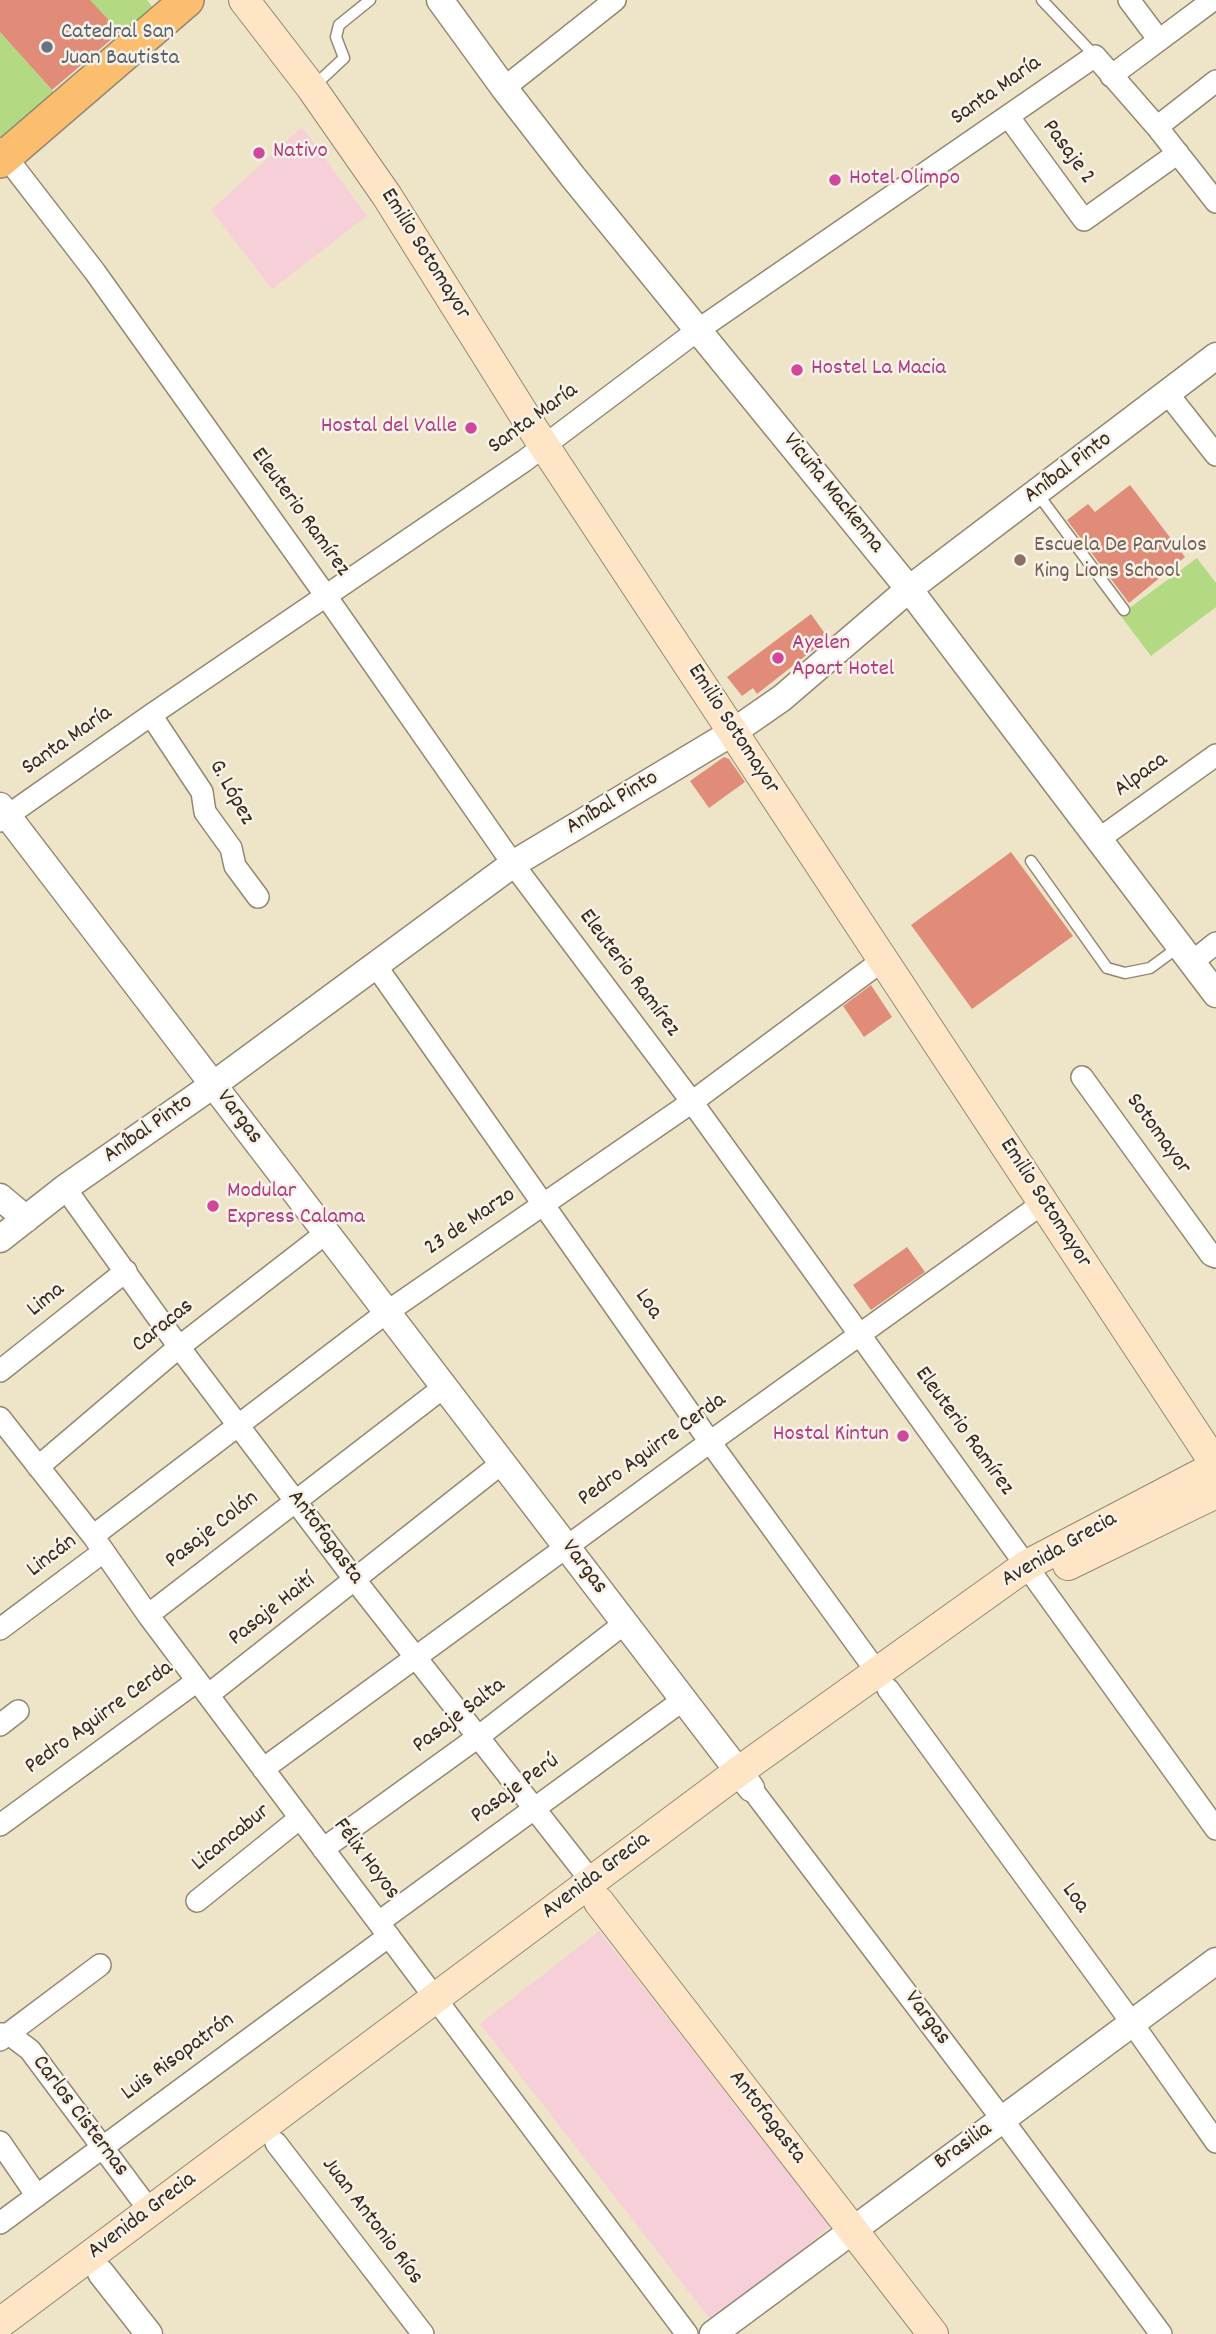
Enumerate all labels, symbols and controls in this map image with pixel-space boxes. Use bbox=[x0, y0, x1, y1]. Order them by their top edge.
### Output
place label: Catedral San Juan Bautista bbox=[61, 20, 179, 74]
marker: Catedral San Juan Bautista bbox=[39, 39, 55, 55]
street label: Santa María bbox=[947, 51, 1047, 133]
street label: Pasaje 2 bbox=[1034, 115, 1100, 191]
place label: Nativo bbox=[273, 139, 328, 167]
marker: Nativo bbox=[251, 145, 267, 161]
place label: Hotel Olimpo bbox=[849, 166, 960, 194]
marker: Hotel Olimpo bbox=[827, 172, 843, 188]
street label: Emilio Sotomayor bbox=[373, 184, 475, 326]
place label: Hostel La Macia bbox=[811, 356, 946, 384]
marker: Hostel La Macia bbox=[789, 362, 805, 378]
street label: Santa María bbox=[484, 378, 584, 462]
place label: Hostal del Valle bbox=[321, 414, 457, 442]
marker: Hostal del Valle bbox=[463, 420, 479, 436]
street label: Aníbal Pinto bbox=[1020, 427, 1118, 511]
street label: Vicuña Mackenna bbox=[775, 429, 889, 559]
street label: Eleuterio Ramírez bbox=[243, 443, 355, 583]
place label: Escuela De Parvulos King Lions School bbox=[1034, 533, 1207, 587]
marker: Escuela De Parvulos King Lions School bbox=[1012, 552, 1028, 568]
place label: Ayelen Apart Hotel bbox=[792, 631, 894, 685]
marker: Ayelen Apart Hotel bbox=[770, 650, 786, 666]
street label: Emilio Sotomayor bbox=[680, 660, 784, 800]
street label: Santa María bbox=[18, 701, 118, 783]
street label: Alpaca bbox=[1110, 747, 1174, 805]
street label: G. López bbox=[201, 756, 259, 830]
street label: Aníbal Pinto bbox=[562, 766, 664, 842]
street label: Eleuterio Ramírez bbox=[571, 905, 685, 1043]
street label: Vargas bbox=[209, 1085, 267, 1151]
street label: Aníbal Pinto bbox=[99, 1089, 199, 1171]
street label: Sotomayor bbox=[1118, 1089, 1196, 1181]
street label: Emilio Sotomayor bbox=[992, 1134, 1096, 1274]
place label: Modular Express Calama bbox=[227, 1179, 365, 1233]
street label: 23 de Marzo bbox=[420, 1183, 522, 1263]
marker: Modular Express Calama bbox=[205, 1198, 221, 1214]
street label: Lima bbox=[23, 1278, 71, 1324]
street label: Loa bbox=[627, 1285, 667, 1325]
street label: Caracas bbox=[128, 1294, 200, 1360]
street label: Eleuterio Ramírez bbox=[907, 1362, 1019, 1502]
street label: Pedro Aguirre Cerda bbox=[574, 1388, 732, 1514]
place label: Hostal Kintun bbox=[773, 1422, 889, 1450]
marker: Hostal Kintun bbox=[895, 1428, 911, 1444]
street label: Pasaje Colón bbox=[161, 1486, 265, 1576]
street label: Antofagasta bbox=[280, 1486, 368, 1590]
street label: Avenida Grecia bbox=[997, 1507, 1123, 1595]
street label: Lincán bbox=[22, 1529, 84, 1585]
street label: Vargas bbox=[554, 1535, 612, 1601]
street label: Pasaje Haití bbox=[224, 1569, 322, 1653]
street label: Pedro Aguirre Cerda bbox=[21, 1656, 179, 1782]
street label: Pasaje Salta bbox=[408, 1673, 512, 1761]
street label: Pasaje Perú bbox=[467, 1749, 565, 1831]
street label: Licancabur bbox=[187, 1799, 277, 1879]
street label: Félix Hoyos bbox=[325, 1814, 405, 1906]
street label: Avenida Grecia bbox=[537, 1827, 657, 1927]
street label: Loa bbox=[1054, 1879, 1094, 1919]
street label: Vargas bbox=[897, 1986, 955, 2052]
street label: Luis Risopatrón bbox=[117, 2008, 241, 2108]
street label: Carlos Cisternas bbox=[24, 2051, 134, 2183]
street label: Antofagasta bbox=[721, 2066, 811, 2170]
street label: Brasilia bbox=[930, 2117, 998, 2177]
street label: Juan Antonio Ríos bbox=[314, 2153, 428, 2291]
street label: Avenida Grecia bbox=[83, 2167, 203, 2267]

